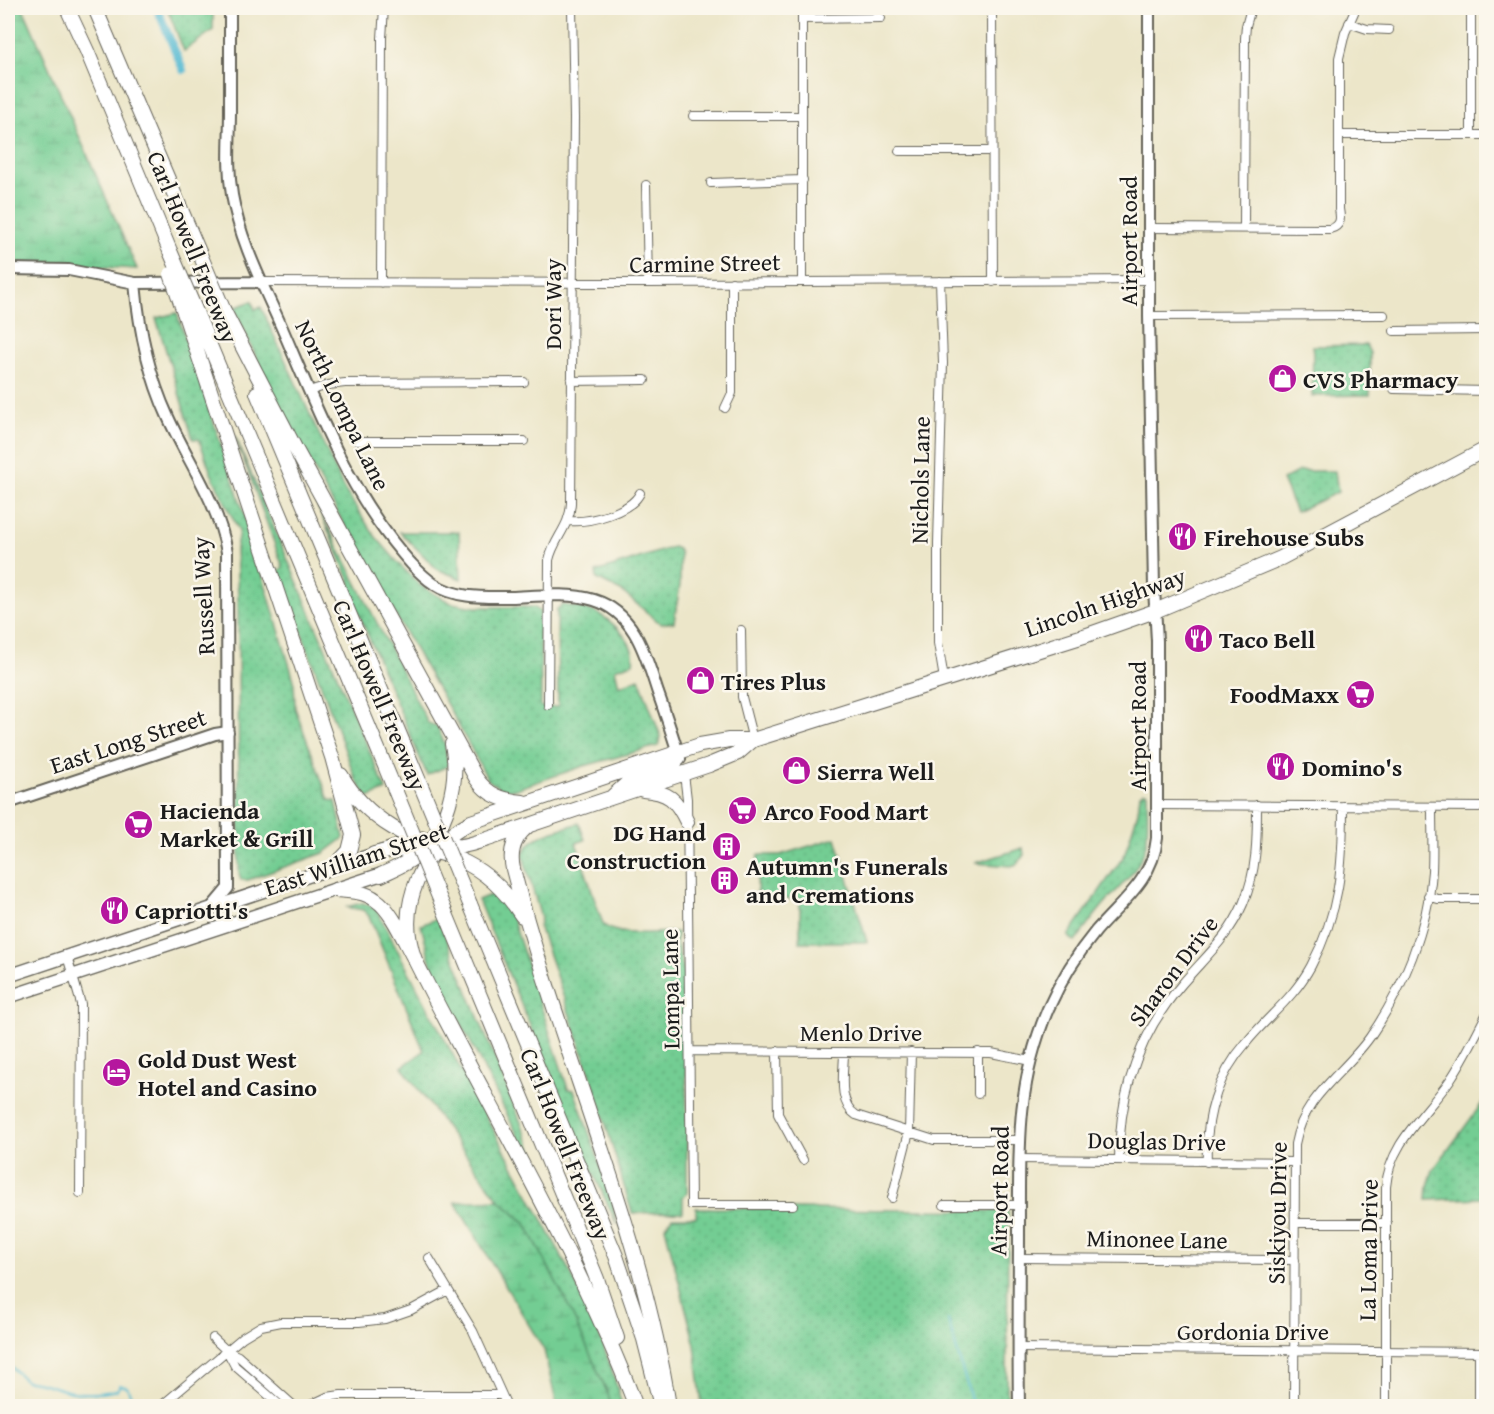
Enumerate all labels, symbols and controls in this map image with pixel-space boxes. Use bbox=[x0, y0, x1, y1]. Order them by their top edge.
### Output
street label: Carl Howell Freeway bbox=[138, 146, 248, 348]
street label: Airport Road bbox=[1111, 176, 1146, 306]
street label: Carmine Street bbox=[629, 244, 782, 282]
street label: Dori Way bbox=[535, 258, 570, 350]
street label: North Lompa Lane bbox=[287, 314, 399, 496]
place label: CVS Pharmacy bbox=[1303, 362, 1459, 397]
shop icon: CVS Pharmacy bbox=[1266, 363, 1298, 395]
street label: Nichols Lane bbox=[901, 416, 939, 544]
place label: Firehouse Subs bbox=[1204, 520, 1364, 555]
restaurant icon: Firehouse Subs bbox=[1167, 521, 1199, 553]
street label: Russell Way bbox=[182, 536, 224, 656]
street label: Lincoln Highway bbox=[1020, 558, 1190, 646]
street label: Carl Howell Freeway bbox=[324, 594, 436, 796]
place label: Taco Bell bbox=[1219, 622, 1316, 657]
restaurant icon: Taco Bell bbox=[1182, 623, 1214, 655]
street label: Airport Road bbox=[1120, 661, 1155, 791]
place label: Tires Plus bbox=[721, 664, 826, 699]
shop icon: Tires Plus bbox=[684, 665, 716, 697]
place label: FoodMaxx bbox=[1230, 677, 1339, 712]
supermarket icon: FoodMaxx bbox=[1344, 678, 1376, 710]
street label: East Long Street bbox=[45, 699, 211, 783]
place label: Domino's bbox=[1302, 750, 1402, 785]
restaurant icon: Domino's bbox=[1265, 751, 1297, 783]
place label: Sierra Well bbox=[817, 754, 935, 789]
shop icon: Sierra Well bbox=[780, 755, 812, 787]
place label: Hacienda Market & Grill bbox=[160, 793, 314, 856]
place label: Arco Food Mart bbox=[764, 794, 928, 829]
supermarket icon: Arco Food Mart bbox=[727, 795, 759, 827]
supermarket icon: Hacienda Market & Grill bbox=[123, 808, 155, 840]
street label: East William Street bbox=[260, 813, 453, 905]
place label: DG Hand Construction bbox=[567, 815, 706, 878]
building icon: DG Hand Construction bbox=[711, 830, 743, 862]
place label: Autumn's Funerals and Cremations bbox=[746, 849, 948, 912]
building icon: Autumn's Funerals and Cremations bbox=[709, 864, 741, 896]
place label: Capriotti's bbox=[135, 893, 248, 928]
restaurant icon: Capriotti's bbox=[98, 894, 130, 926]
street label: Sharon Drive bbox=[1120, 908, 1226, 1034]
street label: Lompa Lane bbox=[651, 928, 689, 1050]
street label: Menlo Drive bbox=[800, 1015, 922, 1050]
place label: Gold Dust West Hotel and Casino bbox=[138, 1042, 317, 1105]
street label: Carl Howell Freeway bbox=[511, 1043, 621, 1245]
hotel icon: Gold Dust West Hotel and Casino bbox=[101, 1057, 133, 1089]
street label: Douglas Drive bbox=[1087, 1122, 1227, 1160]
street label: Airport Road bbox=[980, 1125, 1018, 1256]
street label: Siskiyou Drive bbox=[1258, 1141, 1296, 1285]
street label: La Loma Drive bbox=[1349, 1179, 1387, 1321]
street label: Minonee Lane bbox=[1086, 1220, 1228, 1258]
street label: Gordonia Drive bbox=[1177, 1314, 1329, 1349]

